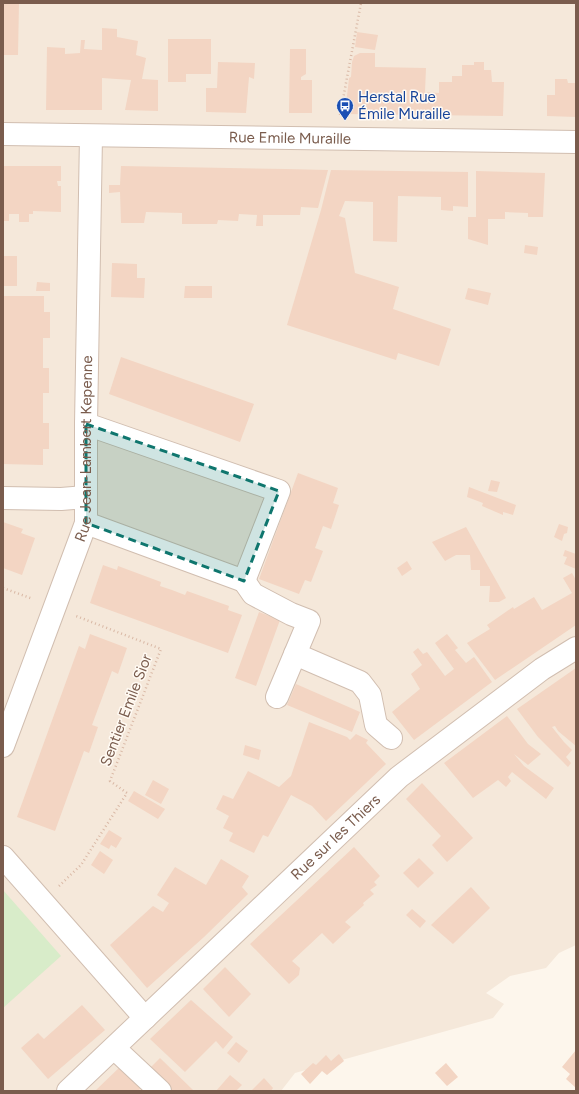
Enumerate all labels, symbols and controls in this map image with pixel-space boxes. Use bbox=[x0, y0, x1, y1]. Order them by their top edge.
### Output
place label: Herstal Rue Émile Muraille bbox=[358, 88, 450, 123]
bus stop icon: Herstal Rue Émile Muraille bbox=[335, 96, 355, 121]
street label: Rue Emile Muraille bbox=[229, 128, 351, 148]
street label: Rue Jean-Lambert Kepenne bbox=[71, 355, 96, 544]
street label: Sentier Emile Sior bbox=[96, 651, 156, 769]
street label: Rue sur les Thiers bbox=[287, 790, 384, 884]

